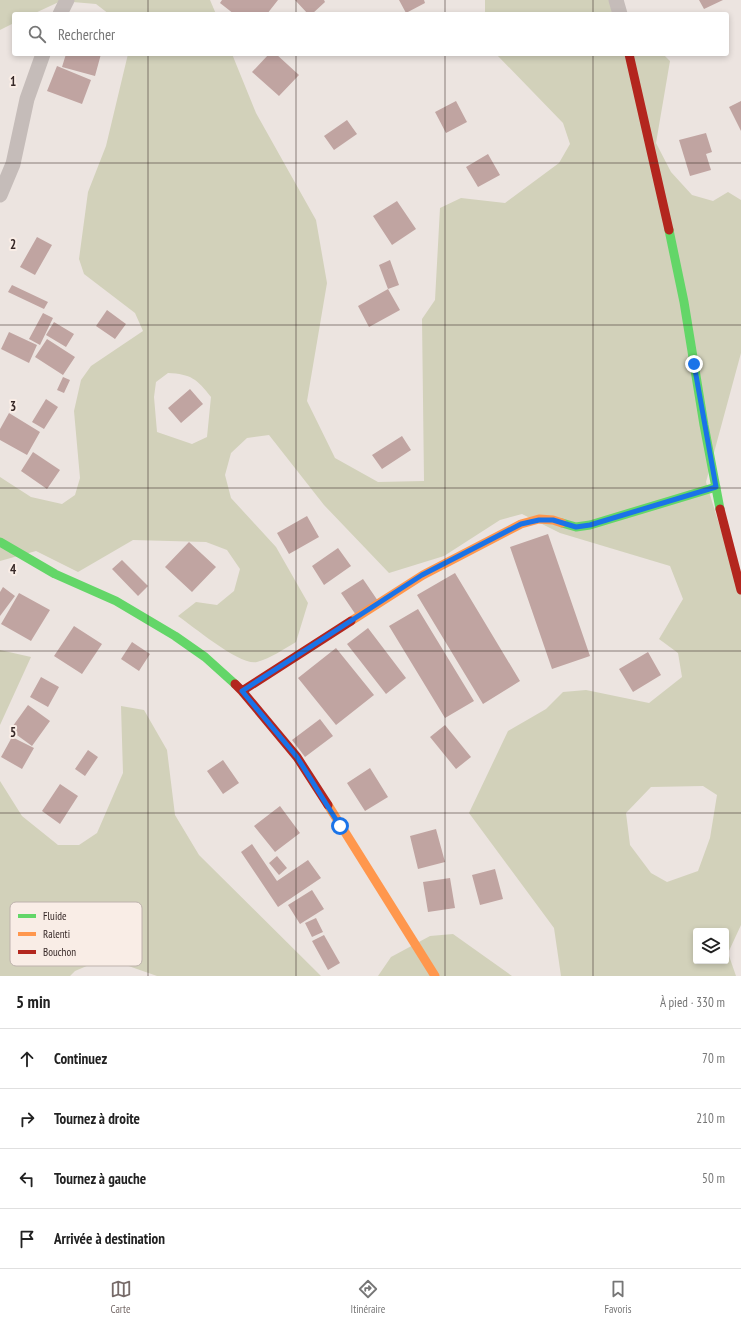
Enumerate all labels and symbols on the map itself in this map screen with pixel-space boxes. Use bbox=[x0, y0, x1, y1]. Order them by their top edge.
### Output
text: 1 bbox=[10, 73, 16, 90]
text: 2 bbox=[10, 236, 16, 253]
route end bbox=[685, 355, 703, 373]
text: 3 bbox=[10, 398, 16, 415]
text: 4 bbox=[10, 561, 17, 578]
text: 5 bbox=[10, 724, 16, 741]
route start bbox=[331, 817, 349, 835]
legend bbox=[10, 902, 142, 966]
text: Fluide bbox=[43, 909, 67, 923]
text: Ralenti bbox=[43, 927, 70, 941]
text: Bouchon bbox=[43, 945, 76, 959]

